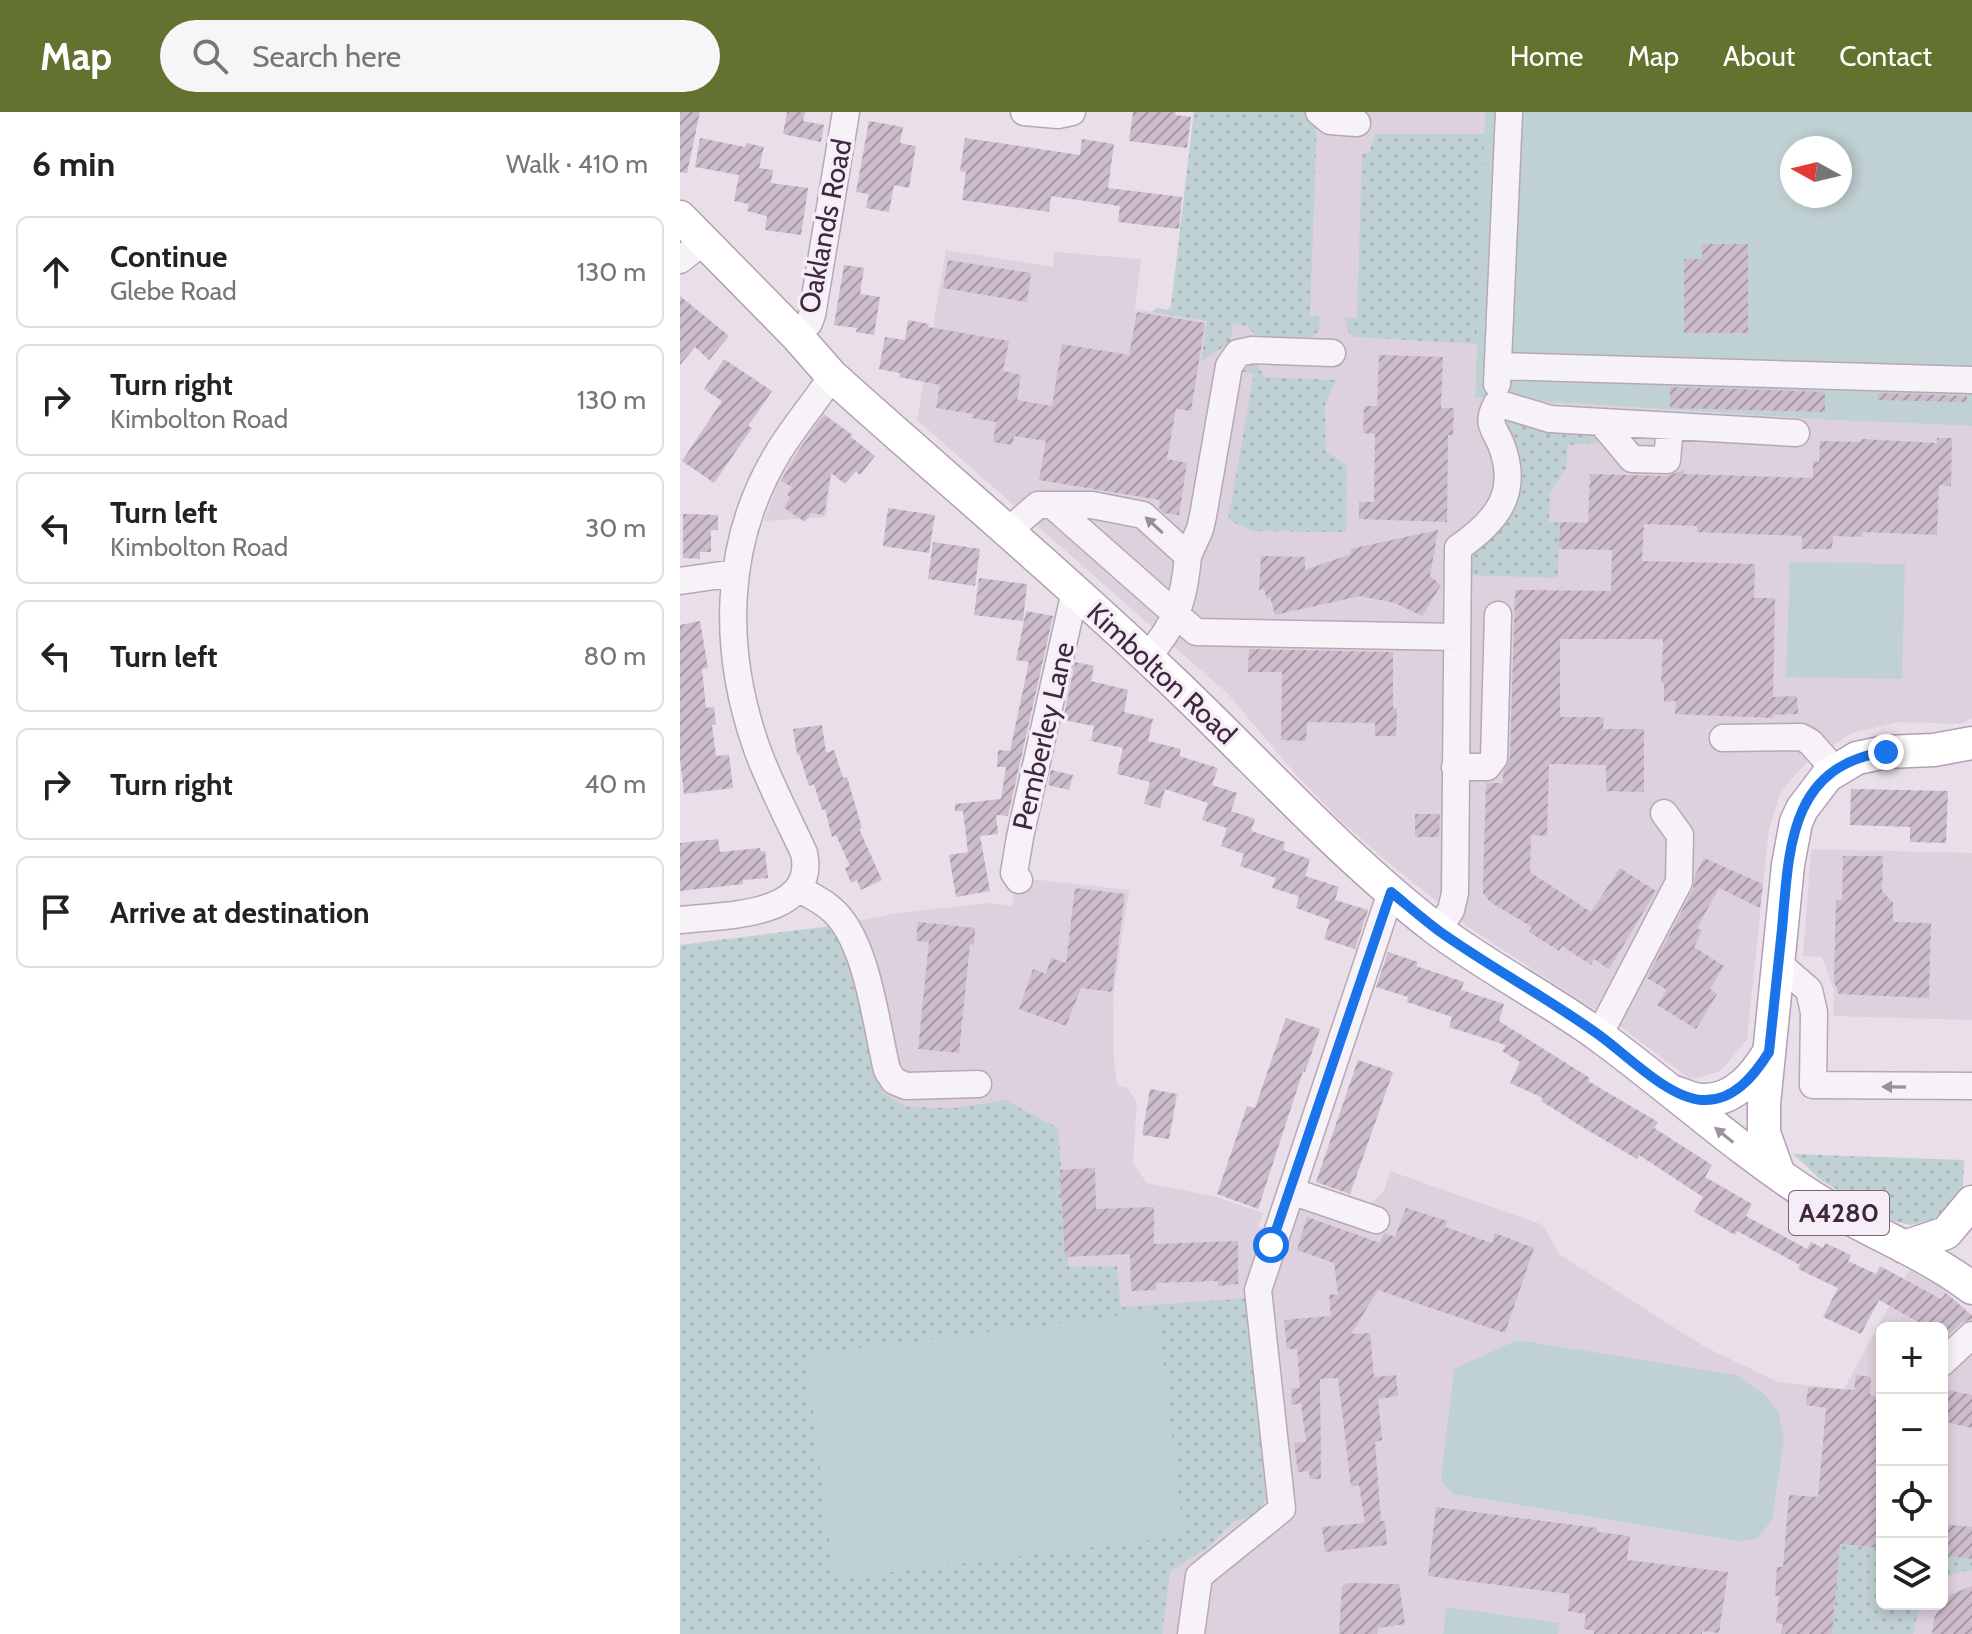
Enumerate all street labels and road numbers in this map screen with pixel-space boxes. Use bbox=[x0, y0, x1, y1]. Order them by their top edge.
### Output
street label: Oaklands Road bbox=[791, 136, 859, 316]
street label: Kimbolton Road bbox=[1080, 595, 1244, 751]
street label: Pemberley Lane bbox=[1005, 639, 1081, 833]
road number: A4280 bbox=[1789, 1191, 1889, 1235]

